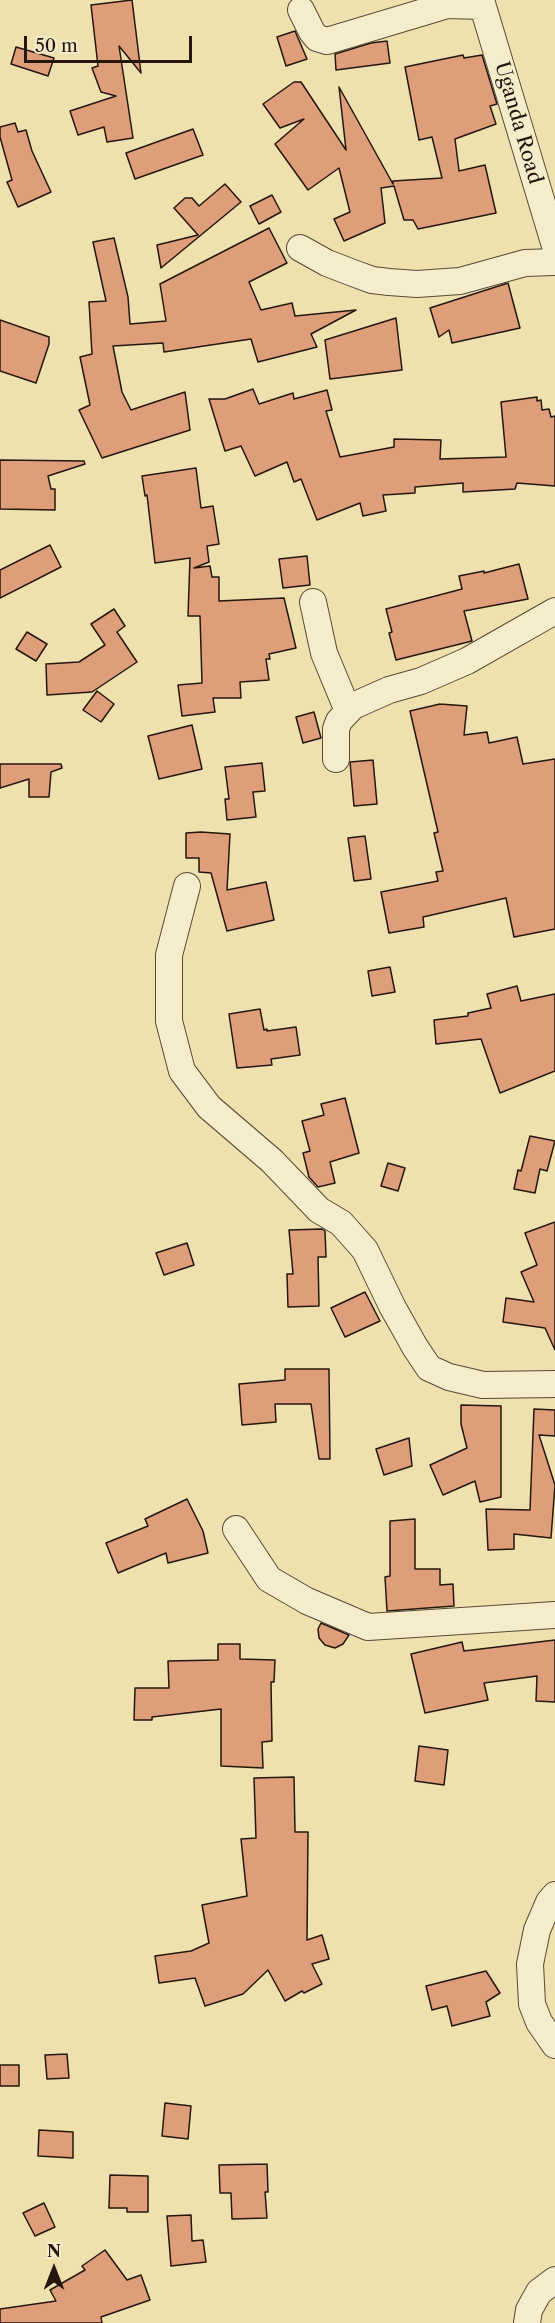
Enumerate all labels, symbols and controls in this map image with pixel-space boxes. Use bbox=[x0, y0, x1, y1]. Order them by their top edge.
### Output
scale bar bbox=[27, 24, 195, 62]
text: 50 m bbox=[35, 35, 78, 57]
street label: Uganda Road bbox=[489, 59, 547, 187]
north arrow bbox=[24, 2239, 84, 2299]
text: N bbox=[47, 2241, 61, 2261]

